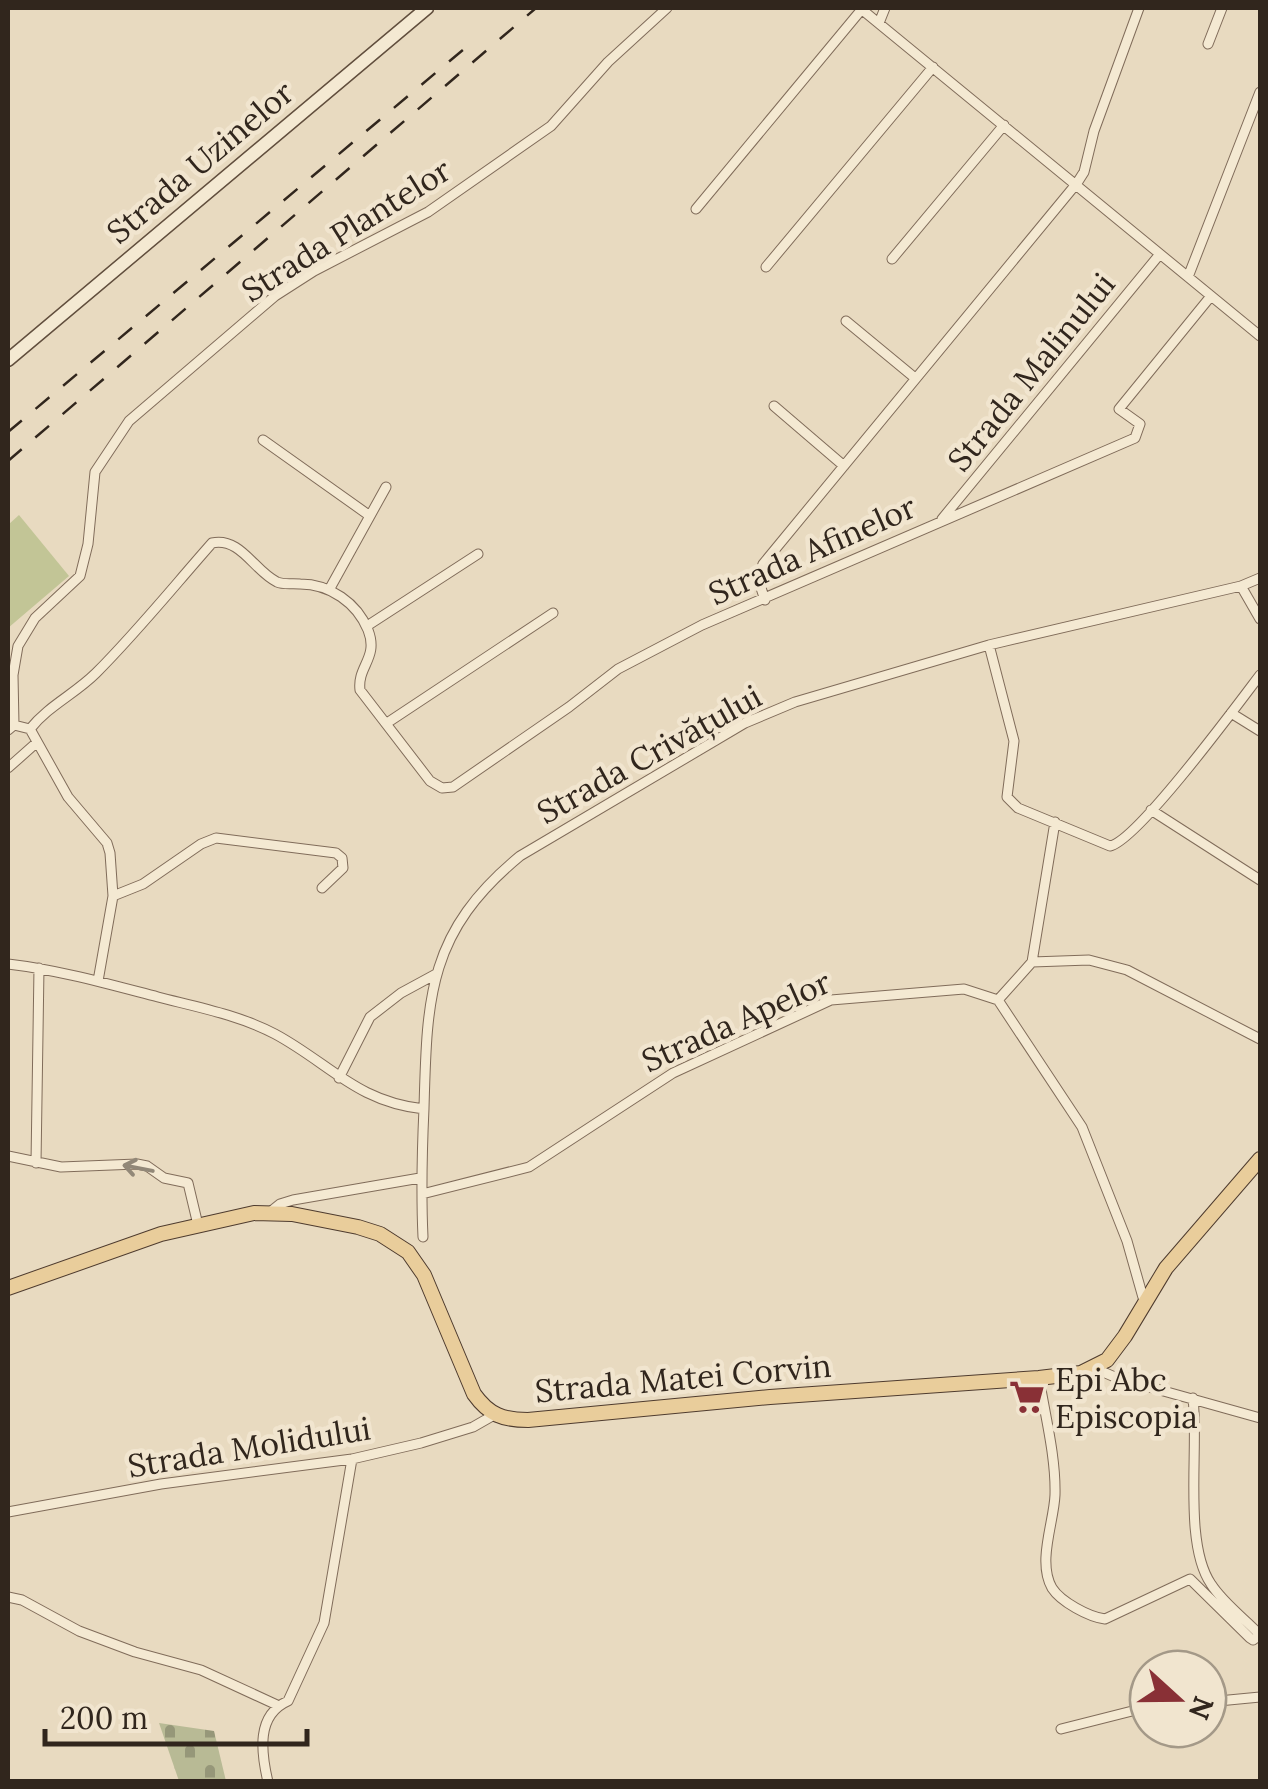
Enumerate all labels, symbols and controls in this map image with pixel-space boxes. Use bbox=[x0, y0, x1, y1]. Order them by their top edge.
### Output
street label: Strada Uzinelor bbox=[98, 72, 302, 252]
street label: Strada Plantelor bbox=[234, 149, 458, 311]
street label: Strada Malinului bbox=[938, 264, 1124, 480]
street label: Strada Afinelor bbox=[702, 486, 922, 614]
street label: Strada Crivățului bbox=[530, 675, 768, 833]
street label: Strada Apelor bbox=[635, 961, 837, 1081]
one-way arrow bbox=[122, 1157, 154, 1176]
street label: Strada Matei Corvin bbox=[533, 1345, 833, 1411]
place label: Epi Abc Episcopia bbox=[1055, 1359, 1198, 1437]
supermarket icon: Epi Abc Episcopia bbox=[1008, 1378, 1046, 1416]
street label: Strada Molidului bbox=[125, 1408, 373, 1486]
north arrow bbox=[1128, 1649, 1228, 1749]
scale bar bbox=[45, 1684, 308, 1746]
text: N bbox=[1181, 1691, 1222, 1725]
text: 200 m bbox=[60, 1699, 148, 1737]

